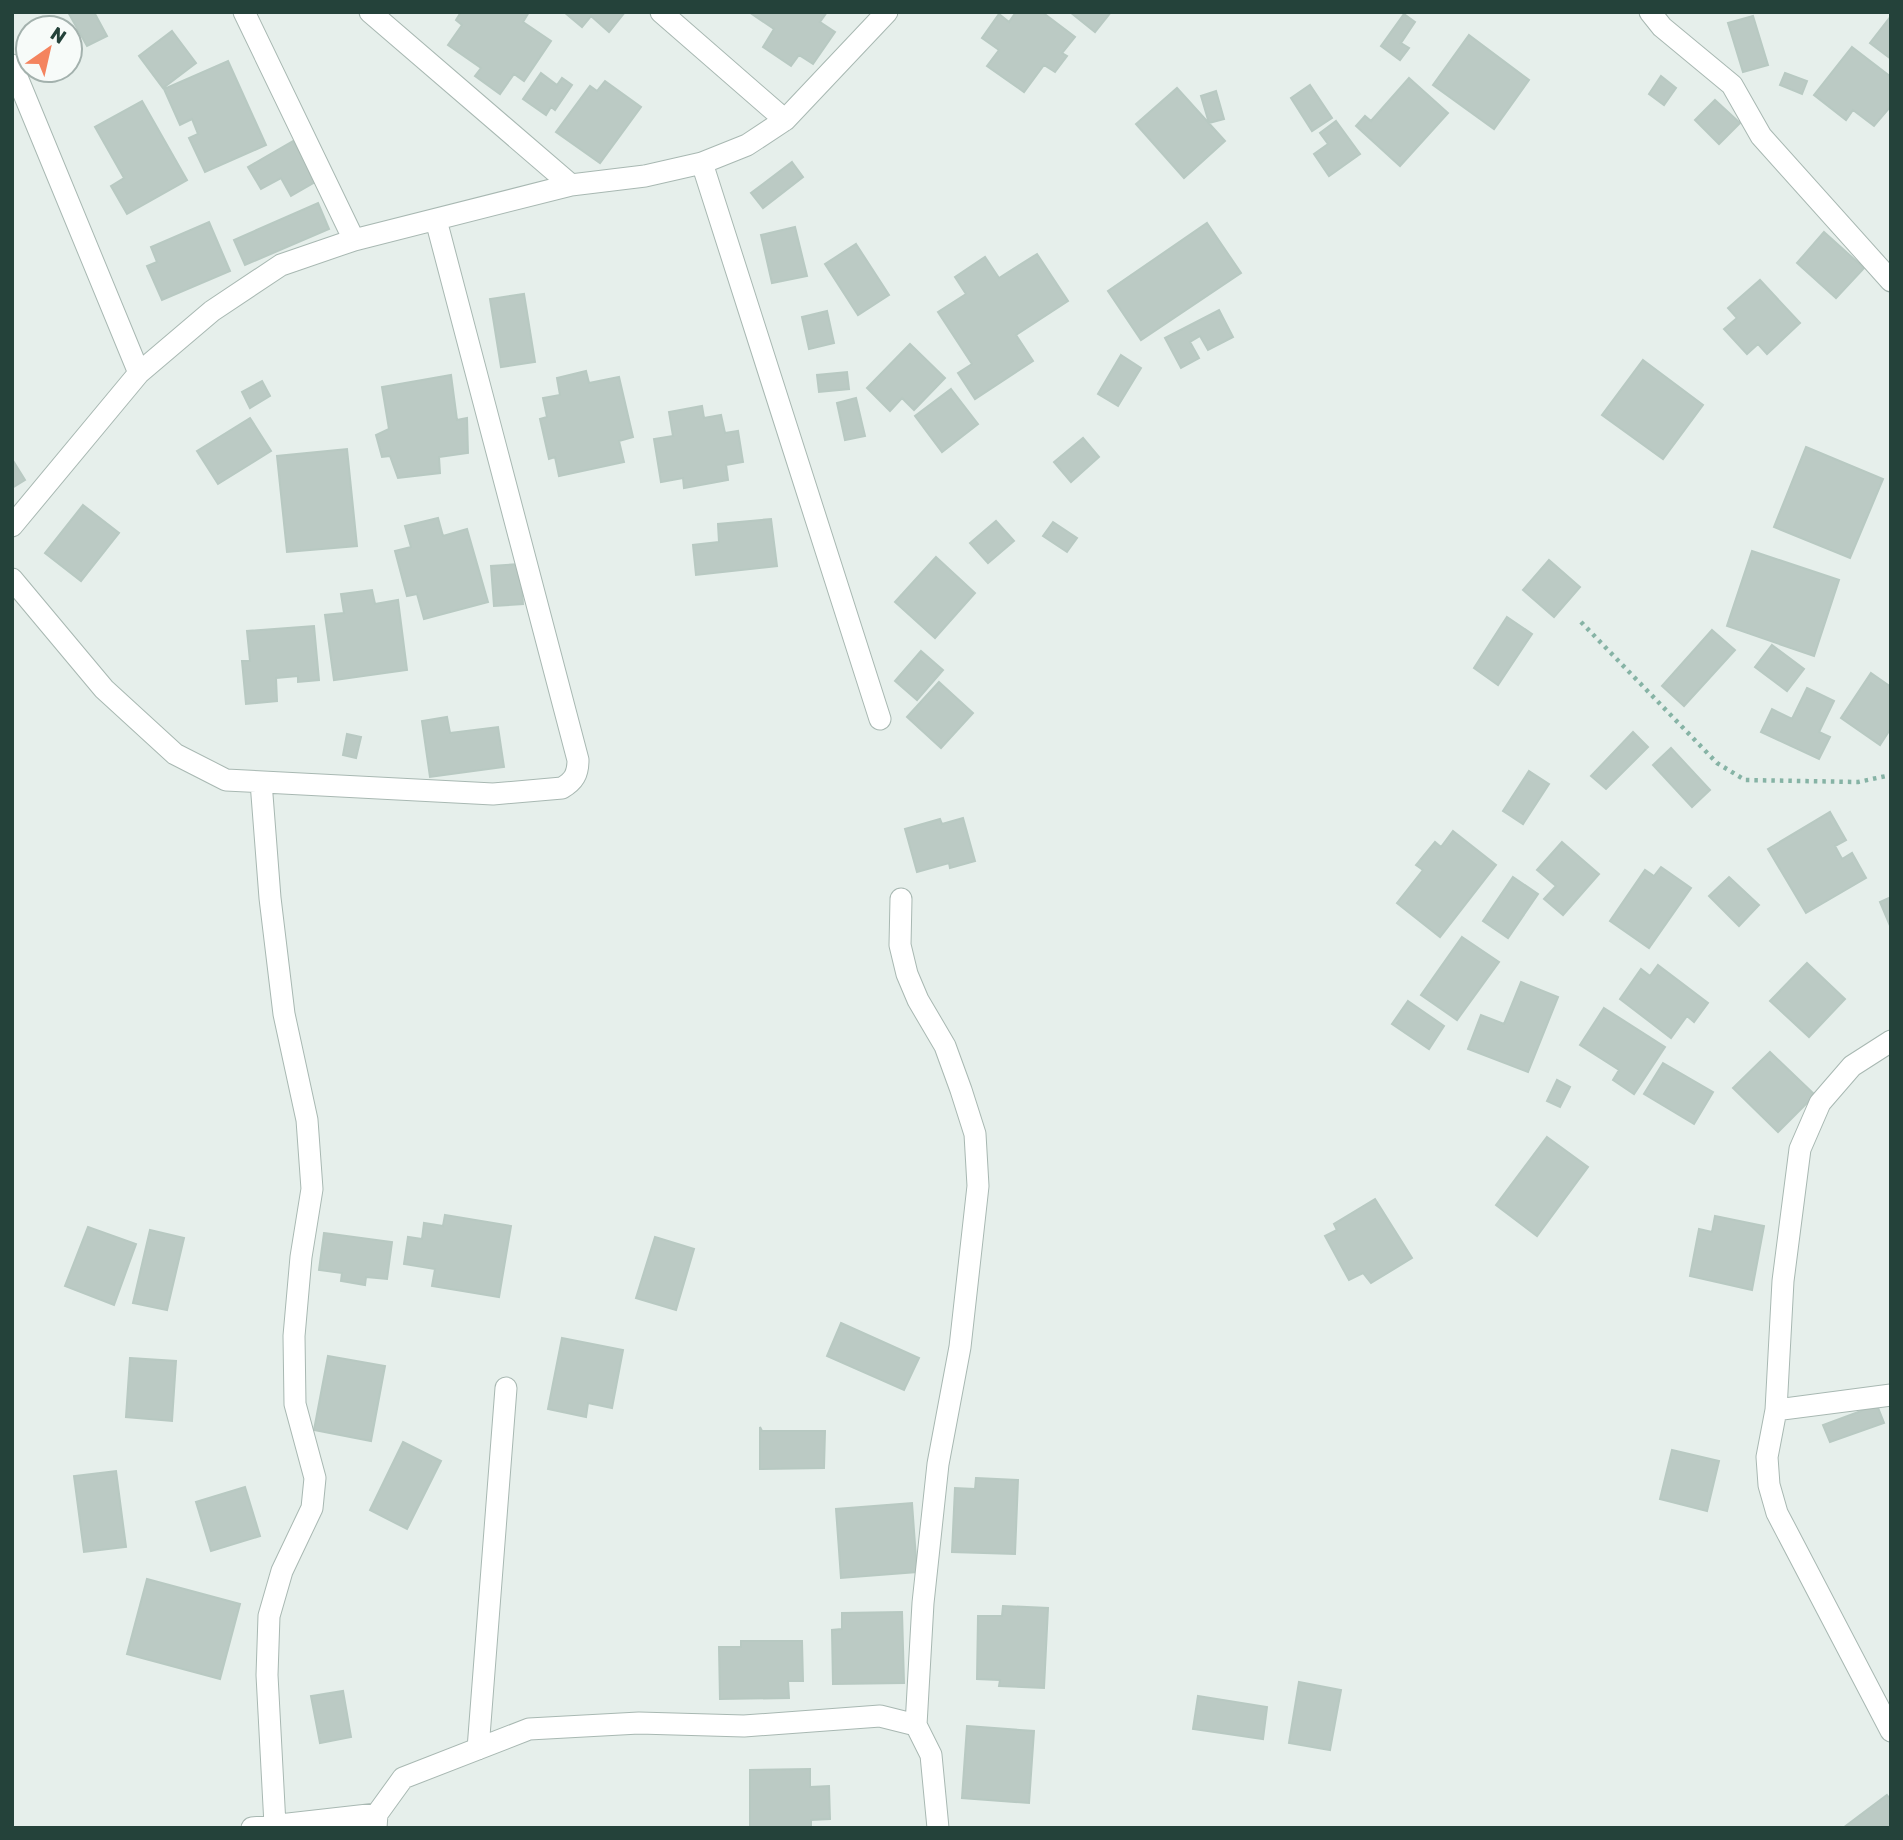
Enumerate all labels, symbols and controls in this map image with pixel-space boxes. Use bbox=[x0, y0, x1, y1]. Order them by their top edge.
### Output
north arrow bbox=[14, 14, 84, 84]
text: N bbox=[46, 22, 70, 49]

